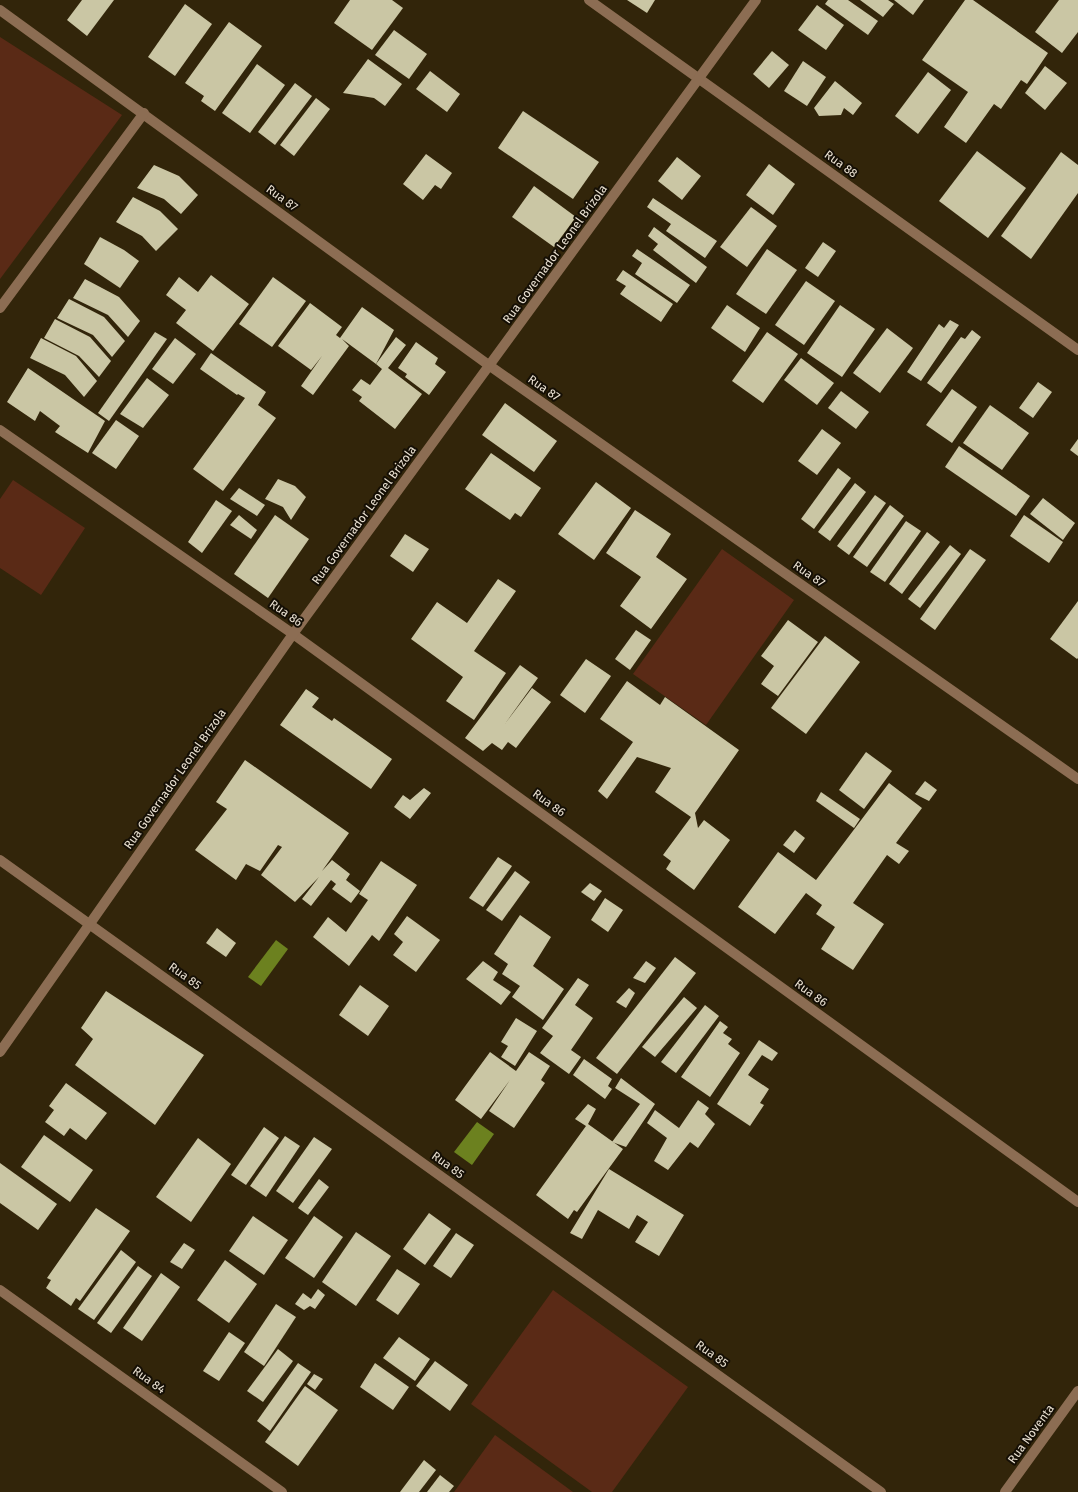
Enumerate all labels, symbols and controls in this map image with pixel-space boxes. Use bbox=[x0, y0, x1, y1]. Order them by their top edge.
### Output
street label: Rua 88 bbox=[822, 147, 860, 181]
street label: Rua 87 bbox=[263, 182, 301, 214]
street label: Rua Governador Leonel Brizola bbox=[500, 182, 610, 326]
street label: Rua 87 bbox=[525, 372, 563, 404]
street label: Rua Governador Leonel Brizola bbox=[309, 443, 419, 587]
street label: Rua 87 bbox=[790, 558, 828, 590]
street label: Rua 86 bbox=[267, 597, 305, 629]
street label: Rua Governador Leonel Brizola bbox=[121, 706, 229, 852]
street label: Rua 86 bbox=[530, 786, 568, 820]
street label: Rua 85 bbox=[166, 960, 204, 992]
street label: Rua 86 bbox=[792, 976, 830, 1010]
street label: Rua 85 bbox=[429, 1149, 467, 1181]
street label: Rua 85 bbox=[693, 1338, 731, 1370]
street label: Rua 84 bbox=[130, 1363, 169, 1397]
street label: Rua Noventa bbox=[1005, 1402, 1057, 1466]

